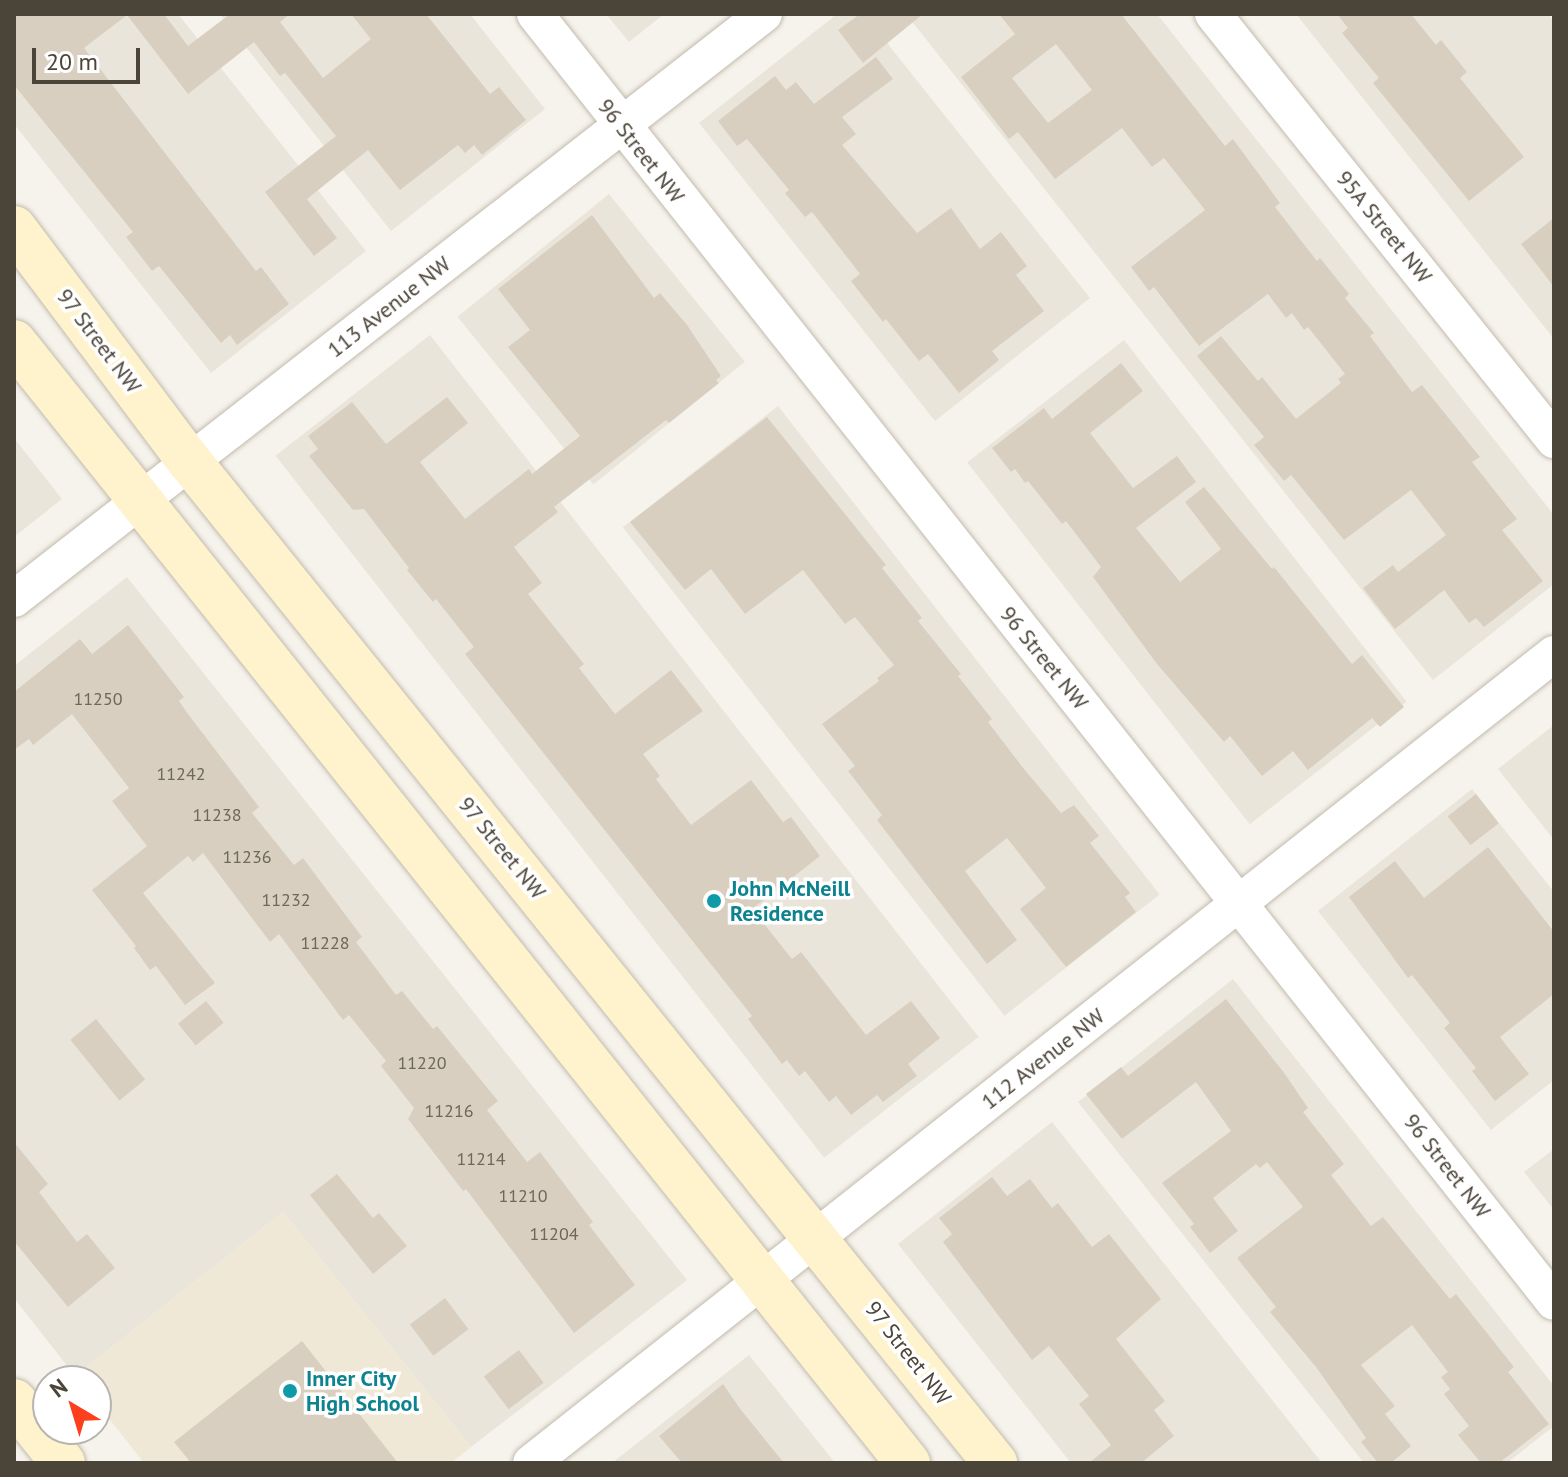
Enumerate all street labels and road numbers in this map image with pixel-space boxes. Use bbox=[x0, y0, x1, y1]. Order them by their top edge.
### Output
street label: 96 Street NW bbox=[592, 94, 690, 208]
street label: 95A Street NW bbox=[1330, 165, 1438, 289]
street label: 113 Avenue NW bbox=[322, 251, 456, 363]
street label: 97 Street NW bbox=[51, 283, 147, 399]
street label: 96 Street NW bbox=[994, 601, 1094, 715]
street label: 97 Street NW bbox=[452, 791, 552, 905]
street label: 112 Avenue NW bbox=[976, 1003, 1110, 1115]
street label: 96 Street NW bbox=[1398, 1109, 1496, 1223]
street label: 97 Street NW bbox=[859, 1296, 957, 1410]

